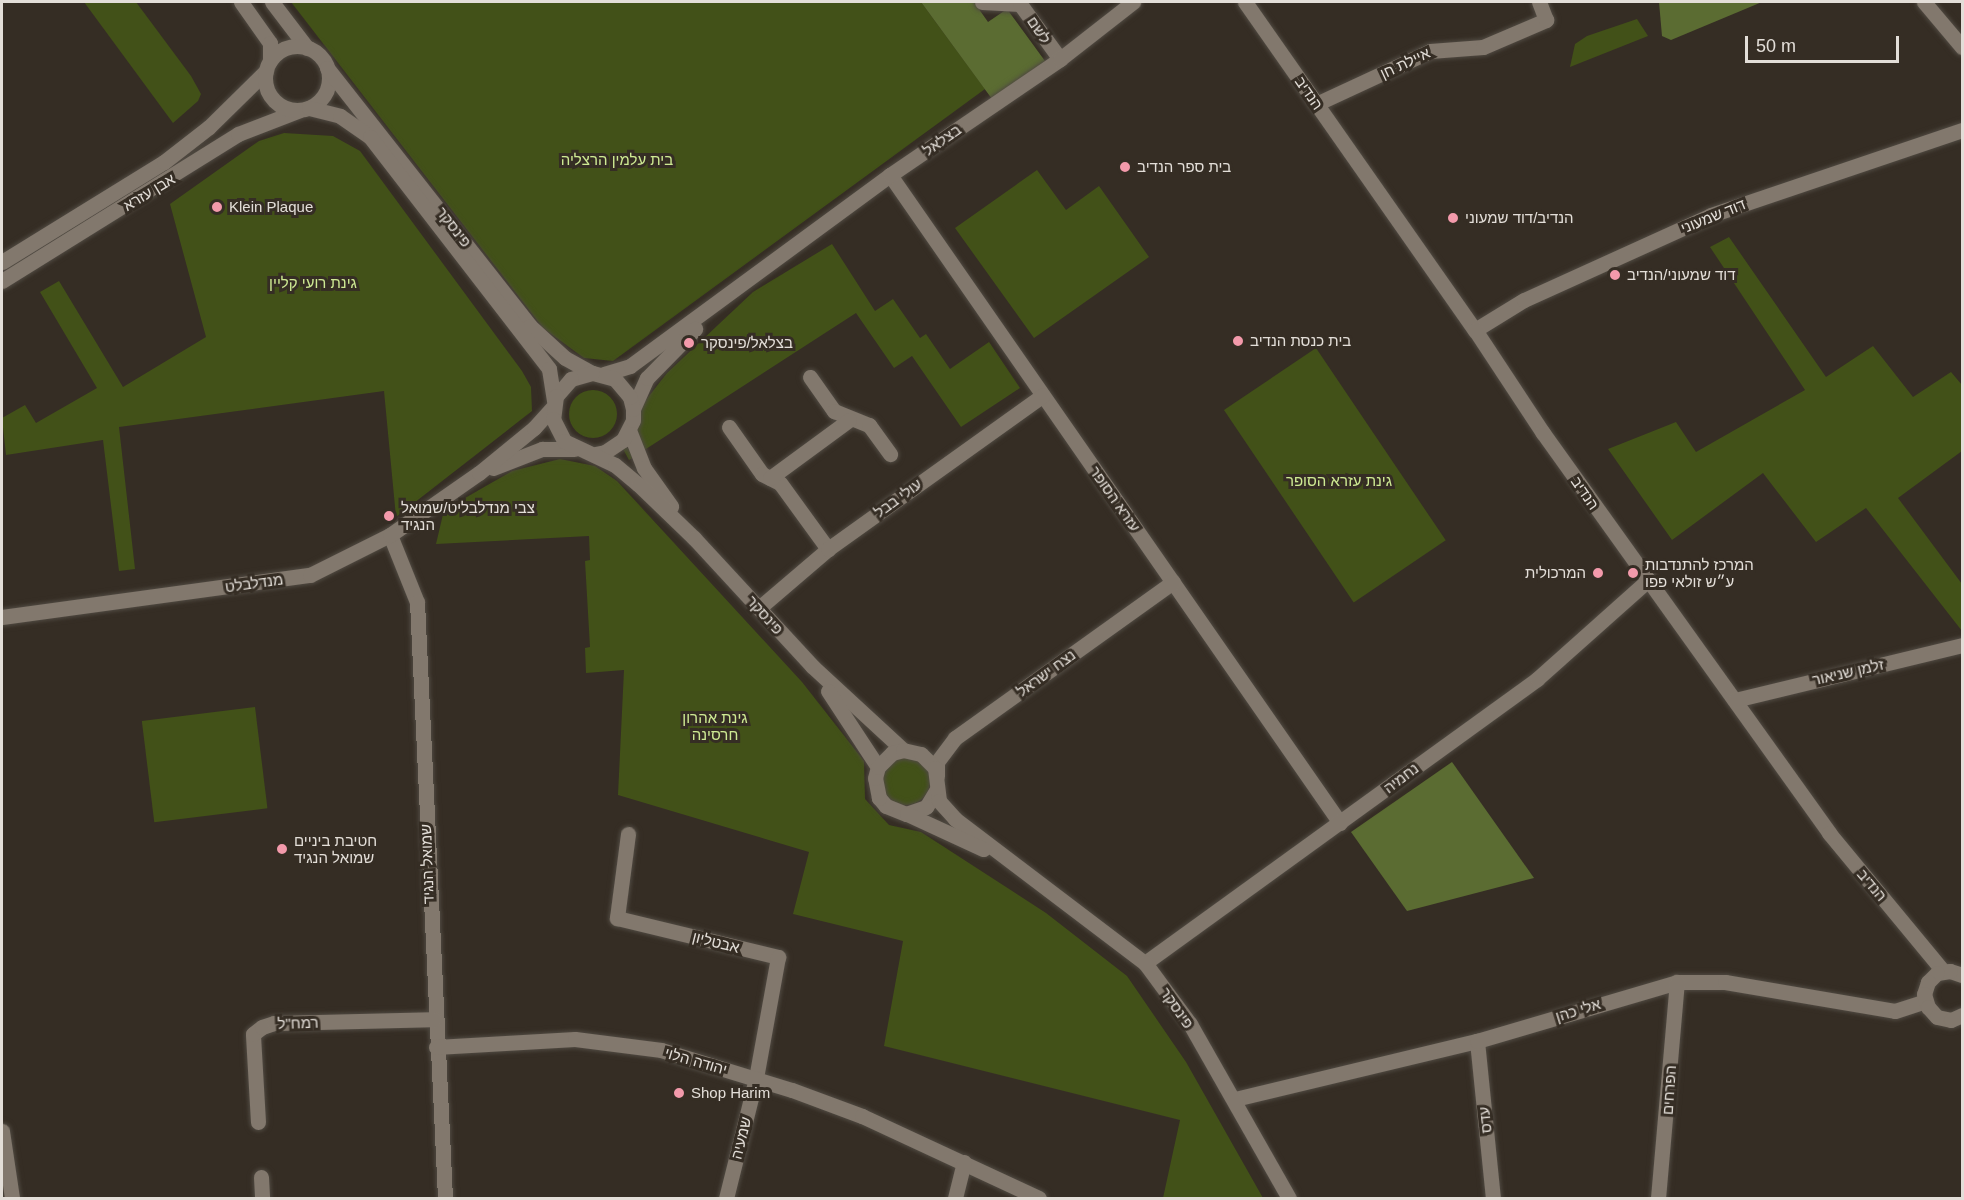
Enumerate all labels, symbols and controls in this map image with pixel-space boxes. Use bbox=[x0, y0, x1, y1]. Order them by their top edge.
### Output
street label: לשם bbox=[1023, 13, 1055, 47]
scale bar bbox=[1748, 24, 1902, 62]
text: 50 m bbox=[1756, 36, 1796, 56]
street label: איילת חן bbox=[1377, 44, 1433, 82]
street label: הנדיב bbox=[1291, 73, 1327, 113]
street label: בצלאל bbox=[920, 121, 964, 159]
park label: בית עלמין הרצליה bbox=[561, 151, 673, 169]
place label: בית ספר הנדיב bbox=[1137, 158, 1231, 176]
marker: בית ספר הנדיב bbox=[1118, 160, 1132, 174]
street label: אבן עזרא bbox=[120, 169, 178, 215]
street label: דוד שמעוני bbox=[1678, 195, 1748, 237]
place label: Klein Plaque bbox=[229, 198, 313, 216]
marker: Klein Plaque bbox=[210, 200, 224, 214]
street label: פינסקר bbox=[433, 204, 475, 250]
place label: הנדיב/דוד שמעוני bbox=[1465, 209, 1574, 227]
marker: הנדיב/דוד שמעוני bbox=[1446, 211, 1460, 225]
place label: דוד שמעוני/הנדיב bbox=[1627, 266, 1736, 284]
marker: דוד שמעוני/הנדיב bbox=[1608, 268, 1622, 282]
park label: גינת רועי קליין bbox=[269, 274, 357, 292]
place label: בית כנסת הנדיב bbox=[1250, 332, 1351, 350]
place label: בצלאל/פינסקר bbox=[701, 334, 793, 352]
marker: בית כנסת הנדיב bbox=[1231, 334, 1245, 348]
marker: בצלאל/פינסקר bbox=[682, 336, 696, 350]
street label: עזרא הסופר bbox=[1086, 463, 1144, 535]
park label: גינת עזרא הסופר bbox=[1286, 472, 1392, 490]
street label: הנדיב bbox=[1567, 473, 1603, 513]
street label: עולי בבל bbox=[871, 475, 925, 521]
place label: צבי מנדלבליט/שמואל הנגיד bbox=[401, 498, 535, 533]
marker: צבי מנדלבליט/שמואל הנגיד bbox=[382, 509, 396, 523]
place label: המרכז להתנדבות ע״ש זולאי פפו bbox=[1645, 555, 1754, 590]
place label: המרכולית bbox=[1525, 564, 1586, 582]
marker: המרכולית bbox=[1591, 566, 1605, 580]
marker: המרכז להתנדבות ע״ש זולאי פפו bbox=[1626, 566, 1640, 580]
street label: מנדלבלט bbox=[224, 570, 284, 596]
street label: פינסקר bbox=[743, 592, 787, 638]
street label: נצח ישראל bbox=[1013, 646, 1079, 700]
street label: זלמן שניאור bbox=[1810, 655, 1886, 689]
park label: גינת אהרון חרסינה bbox=[682, 708, 748, 743]
street label: נחמיה bbox=[1380, 759, 1422, 797]
street label: שמואל הנגיד bbox=[417, 824, 437, 904]
place label: חטיבת ביניים שמואל הנגיד bbox=[294, 831, 377, 866]
marker: חטיבת ביניים שמואל הנגיד bbox=[275, 842, 289, 856]
street label: הנדיב bbox=[1853, 865, 1891, 905]
street label: אבטליון bbox=[691, 927, 741, 957]
street label: פינסקר bbox=[1157, 984, 1197, 1032]
street label: אלי כהן bbox=[1553, 995, 1603, 1025]
street label: רמח"ל bbox=[277, 1013, 319, 1033]
street label: יהודה הלוי bbox=[663, 1044, 729, 1078]
street label: הפרחים bbox=[1658, 1065, 1680, 1115]
place label: Shop Harim bbox=[691, 1084, 770, 1102]
marker: Shop Harim bbox=[672, 1086, 686, 1100]
street label: עדס bbox=[1475, 1106, 1495, 1134]
street label: שמעיה bbox=[727, 1115, 755, 1161]

